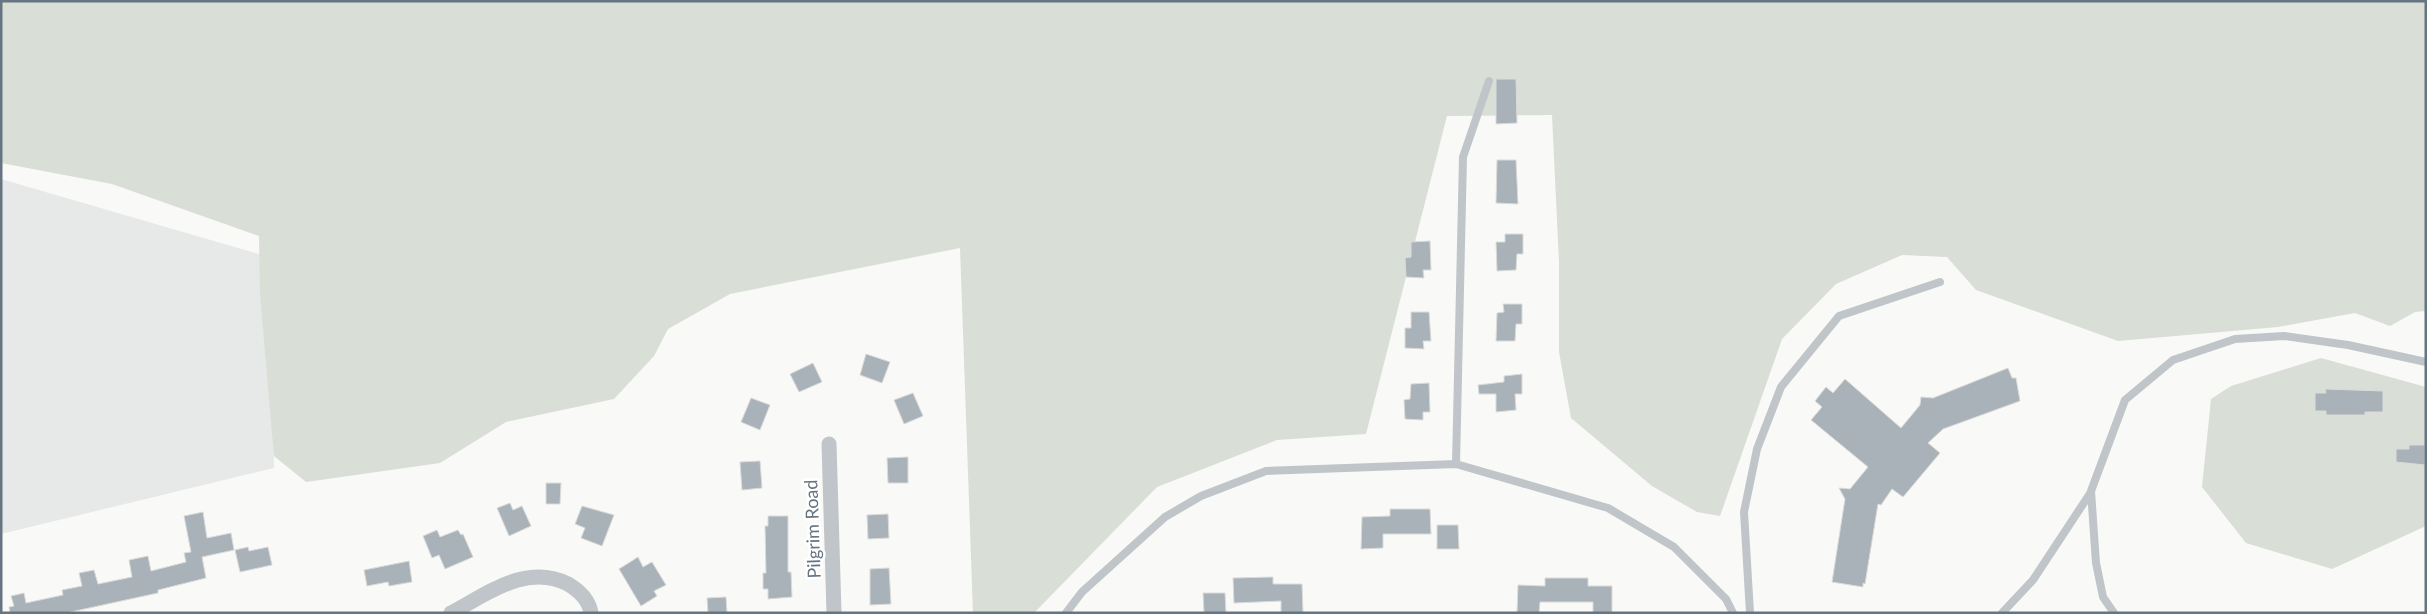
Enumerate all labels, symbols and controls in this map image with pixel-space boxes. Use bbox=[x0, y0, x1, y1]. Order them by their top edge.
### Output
street label: Pilgrim Road bbox=[799, 479, 825, 579]

